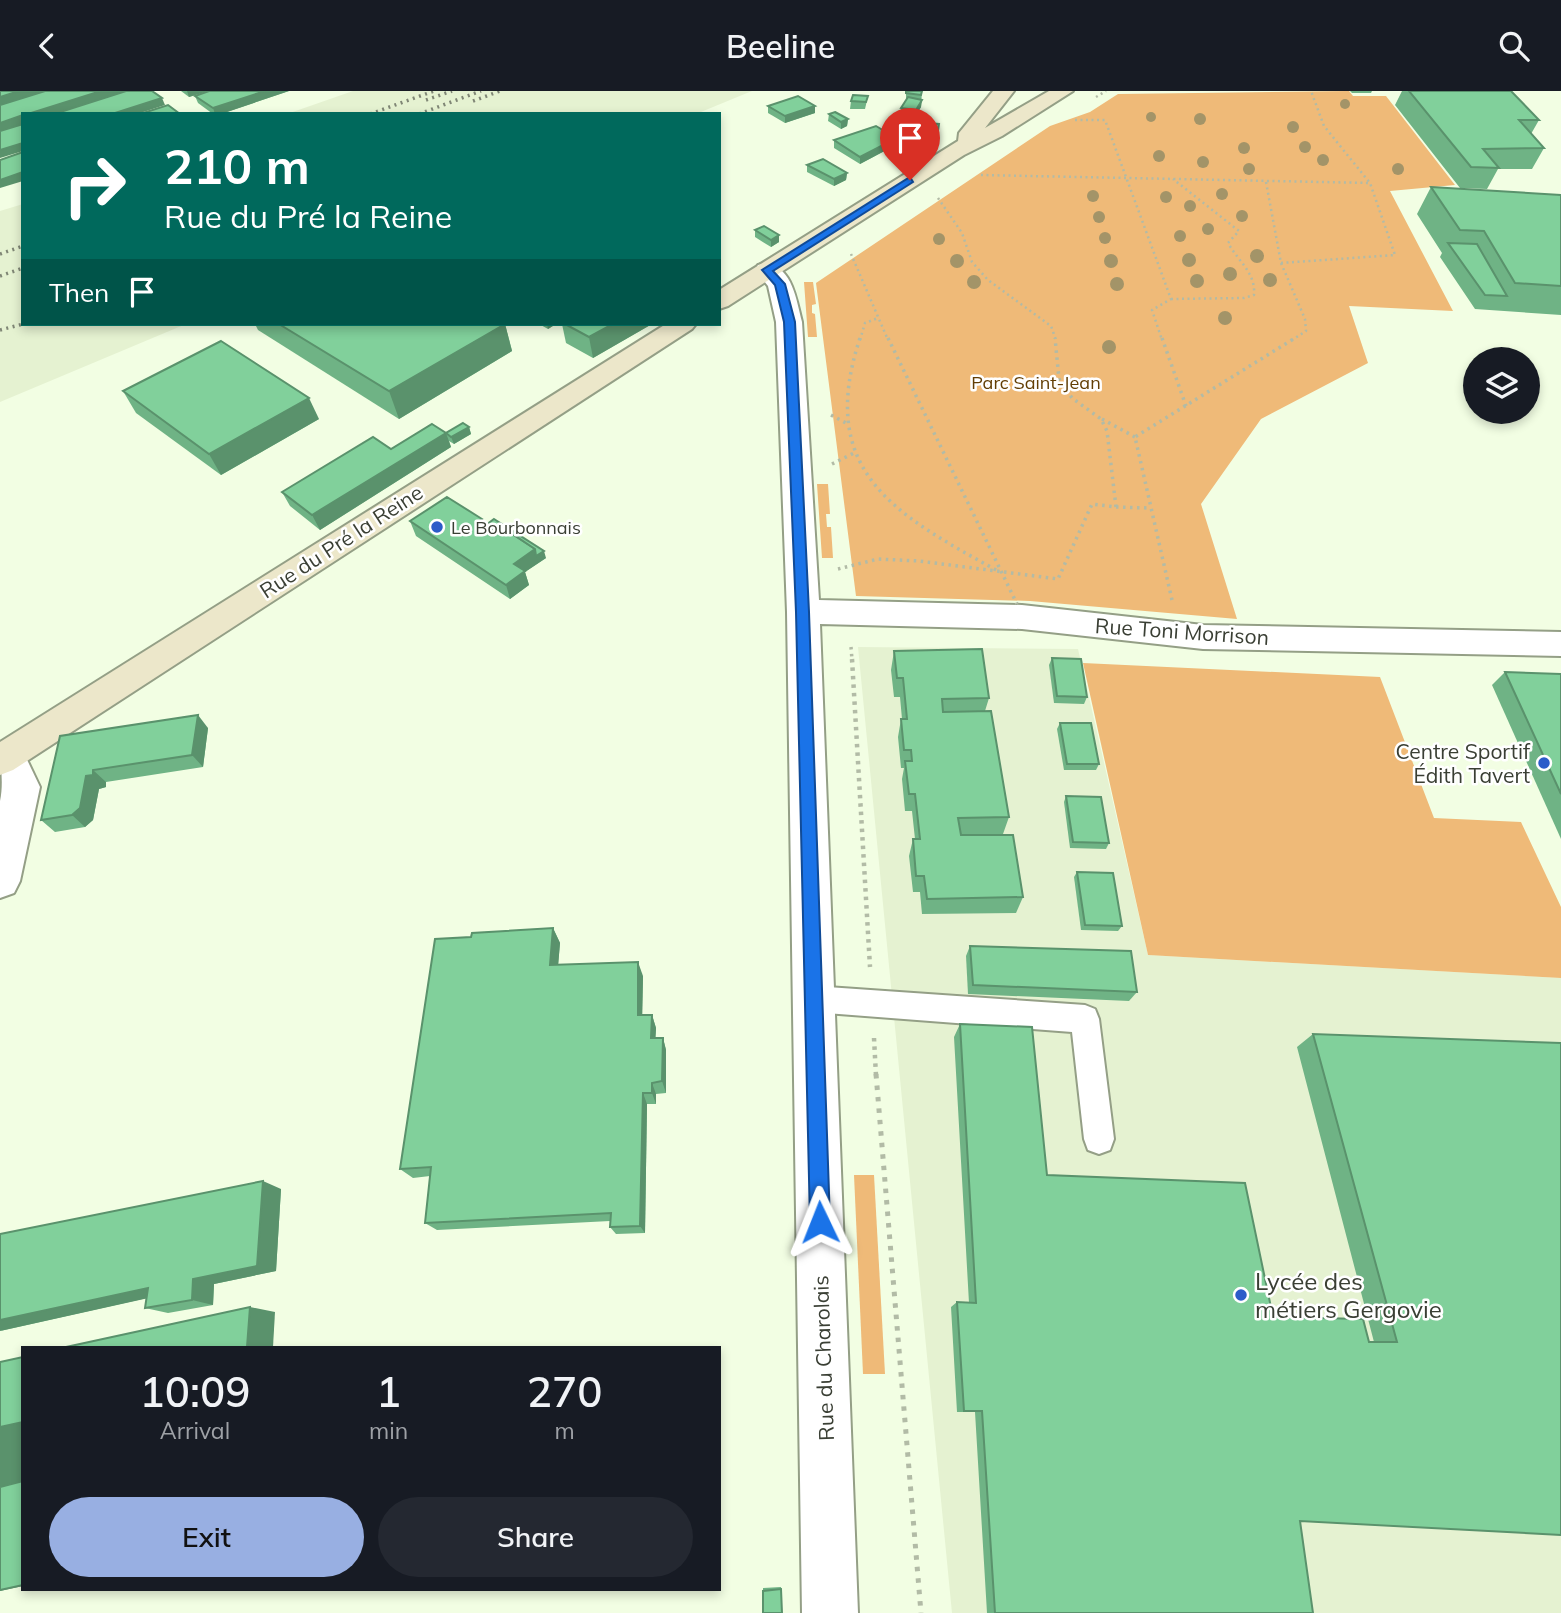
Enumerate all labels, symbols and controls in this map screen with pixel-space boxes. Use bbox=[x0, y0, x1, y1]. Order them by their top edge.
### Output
text: Beeline bbox=[726, 26, 835, 66]
icon: back bbox=[28, 27, 66, 65]
icon: search bbox=[1495, 27, 1533, 65]
pin bbox=[880, 108, 940, 180]
icon: arrive bbox=[891, 119, 929, 157]
text: 210 m bbox=[164, 135, 310, 196]
icon: right bbox=[49, 140, 140, 231]
text: Rue du Pré la Reine bbox=[164, 196, 452, 236]
icon: arrive bbox=[123, 273, 161, 311]
text: Then bbox=[49, 276, 109, 309]
map controls bbox=[1463, 347, 1540, 424]
button: layers bbox=[1463, 347, 1540, 424]
park label: Parc Saint-Jean bbox=[971, 371, 1101, 394]
street label: Rue du Pré la Reine bbox=[255, 479, 427, 603]
place label: Le Bourbonnais bbox=[451, 516, 581, 539]
marker: Le Bourbonnais bbox=[429, 519, 445, 535]
street label: Rue Toni Morrison bbox=[1094, 612, 1270, 650]
place label: Centre Sportif Édith Tavert bbox=[1396, 738, 1531, 788]
marker: Centre Sportif Édith Tavert bbox=[1536, 755, 1552, 771]
position arrow bbox=[783, 1185, 857, 1259]
place label: Lycée des métiers Gergovie bbox=[1255, 1266, 1442, 1324]
street label: Rue du Charolais bbox=[807, 1275, 839, 1441]
marker: Lycée des métiers Gergovie bbox=[1233, 1287, 1249, 1303]
text: 10:09 bbox=[140, 1365, 250, 1418]
text: 1 bbox=[376, 1365, 401, 1418]
text: 270 bbox=[527, 1365, 602, 1418]
text: Arrival bbox=[160, 1416, 230, 1445]
text: min bbox=[369, 1416, 408, 1445]
text: m bbox=[554, 1416, 575, 1445]
button: Exit bbox=[49, 1497, 364, 1577]
button: Share bbox=[378, 1497, 693, 1577]

